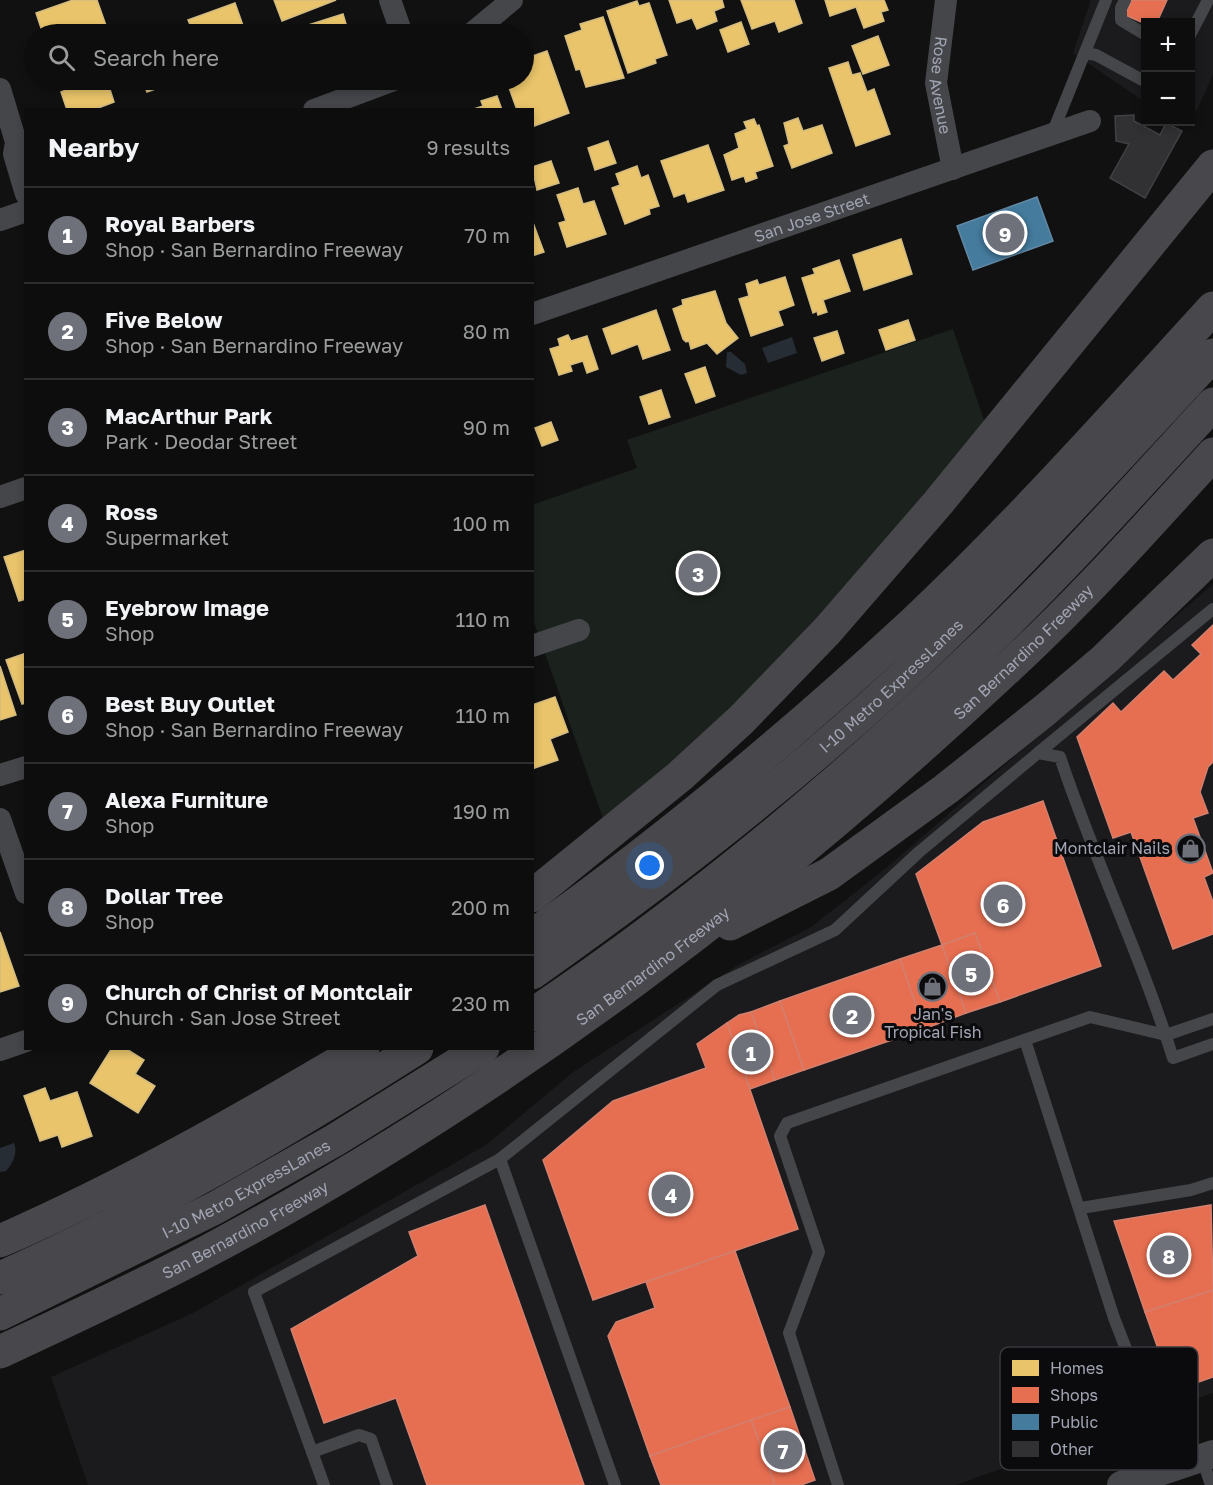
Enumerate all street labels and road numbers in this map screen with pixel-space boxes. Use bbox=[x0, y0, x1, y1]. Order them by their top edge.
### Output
street label: Rose Avenue bbox=[925, 35, 956, 136]
street label: San Jose Street bbox=[751, 188, 872, 246]
street label: San Bernardino Freeway bbox=[949, 580, 1097, 724]
street label: I-10 Metro ExpressLanes bbox=[815, 615, 967, 757]
street label: San Bernardino Freeway bbox=[572, 902, 733, 1030]
street label: I-10 Metro ExpressLanes bbox=[159, 1135, 334, 1243]
street label: San Bernardino Freeway bbox=[159, 1176, 332, 1283]

